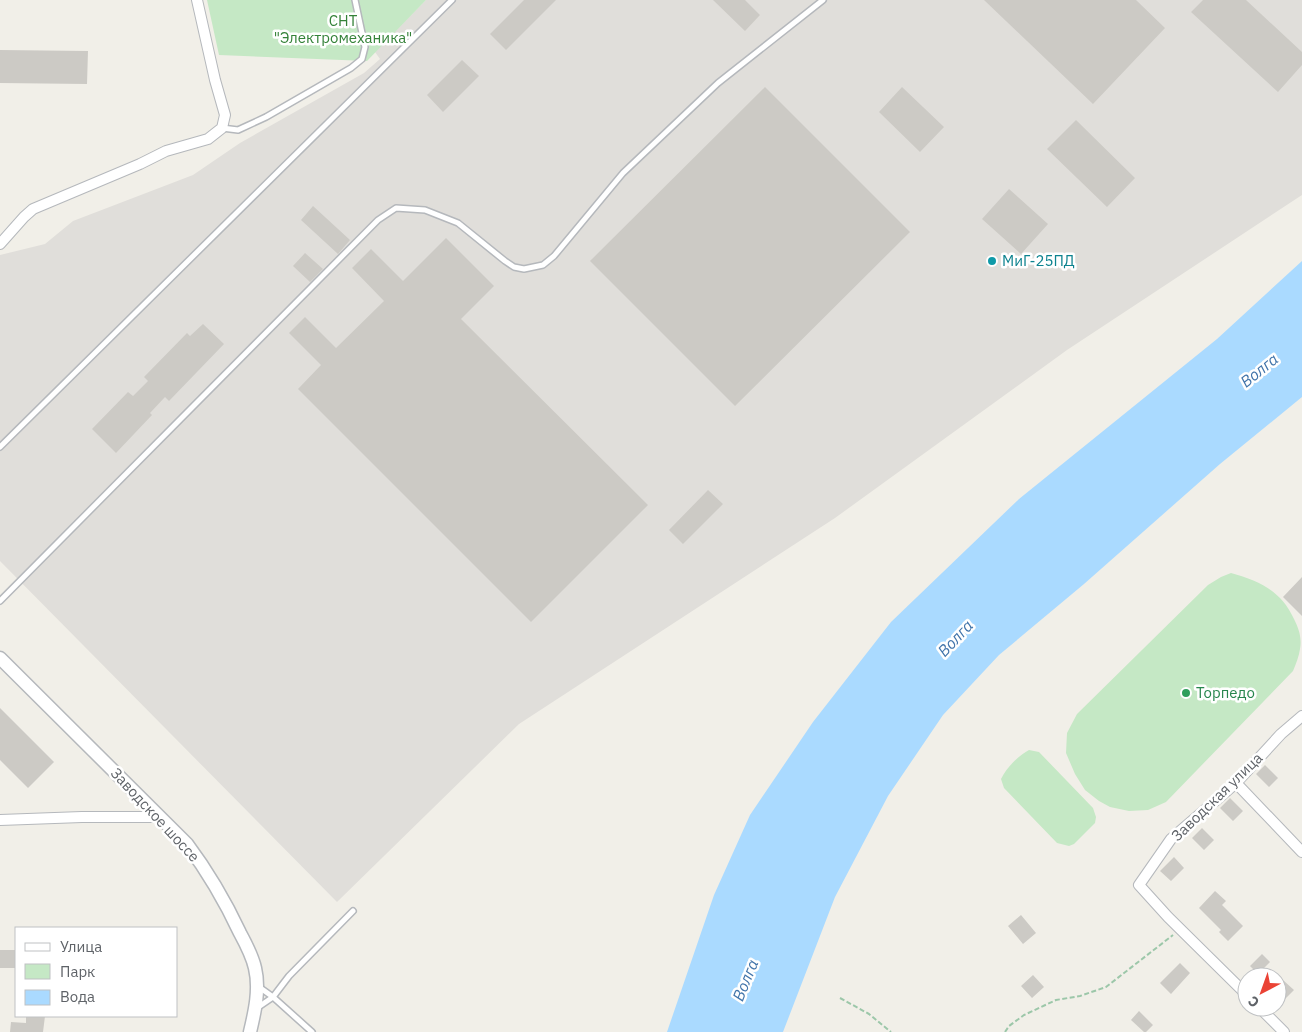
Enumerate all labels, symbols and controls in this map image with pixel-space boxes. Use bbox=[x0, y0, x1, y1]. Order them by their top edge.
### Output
park label: СНТ "Электромеханика" bbox=[274, 11, 412, 47]
place label: МиГ-25ПД bbox=[1002, 251, 1075, 270]
marker: МиГ-25ПД bbox=[986, 255, 998, 267]
water label: Волга bbox=[1236, 349, 1282, 391]
water label: Волга bbox=[933, 615, 977, 661]
place label: Торпедо bbox=[1196, 683, 1255, 702]
marker: Торпедо bbox=[1180, 687, 1192, 699]
street label: Заводская улица bbox=[1167, 748, 1266, 845]
street label: Заводское шоссе bbox=[107, 764, 204, 866]
legend bbox=[15, 927, 178, 1017]
text: Улица bbox=[60, 937, 102, 956]
water label: Волга bbox=[728, 956, 762, 1004]
text: Парк bbox=[60, 962, 95, 981]
north arrow bbox=[1237, 967, 1287, 1017]
text: Вода bbox=[60, 987, 95, 1006]
text: С bbox=[1244, 992, 1263, 1012]

